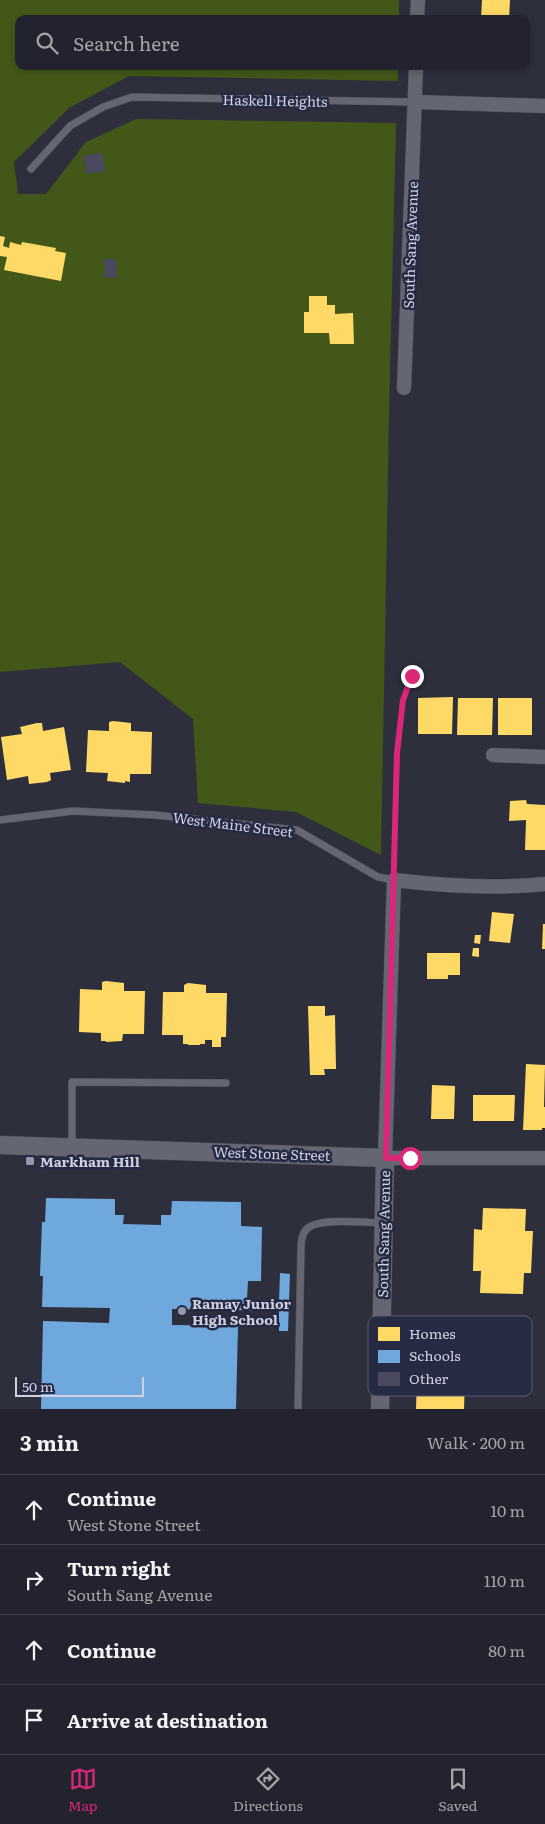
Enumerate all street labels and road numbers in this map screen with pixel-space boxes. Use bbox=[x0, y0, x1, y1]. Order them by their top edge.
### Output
street label: Haskell Heights bbox=[222, 89, 328, 111]
street label: South Sang Avenue bbox=[398, 181, 422, 309]
street label: West Maine Street bbox=[172, 807, 295, 841]
street label: West Stone Street bbox=[213, 1141, 331, 1165]
street label: South Sang Avenue bbox=[372, 1170, 394, 1298]

